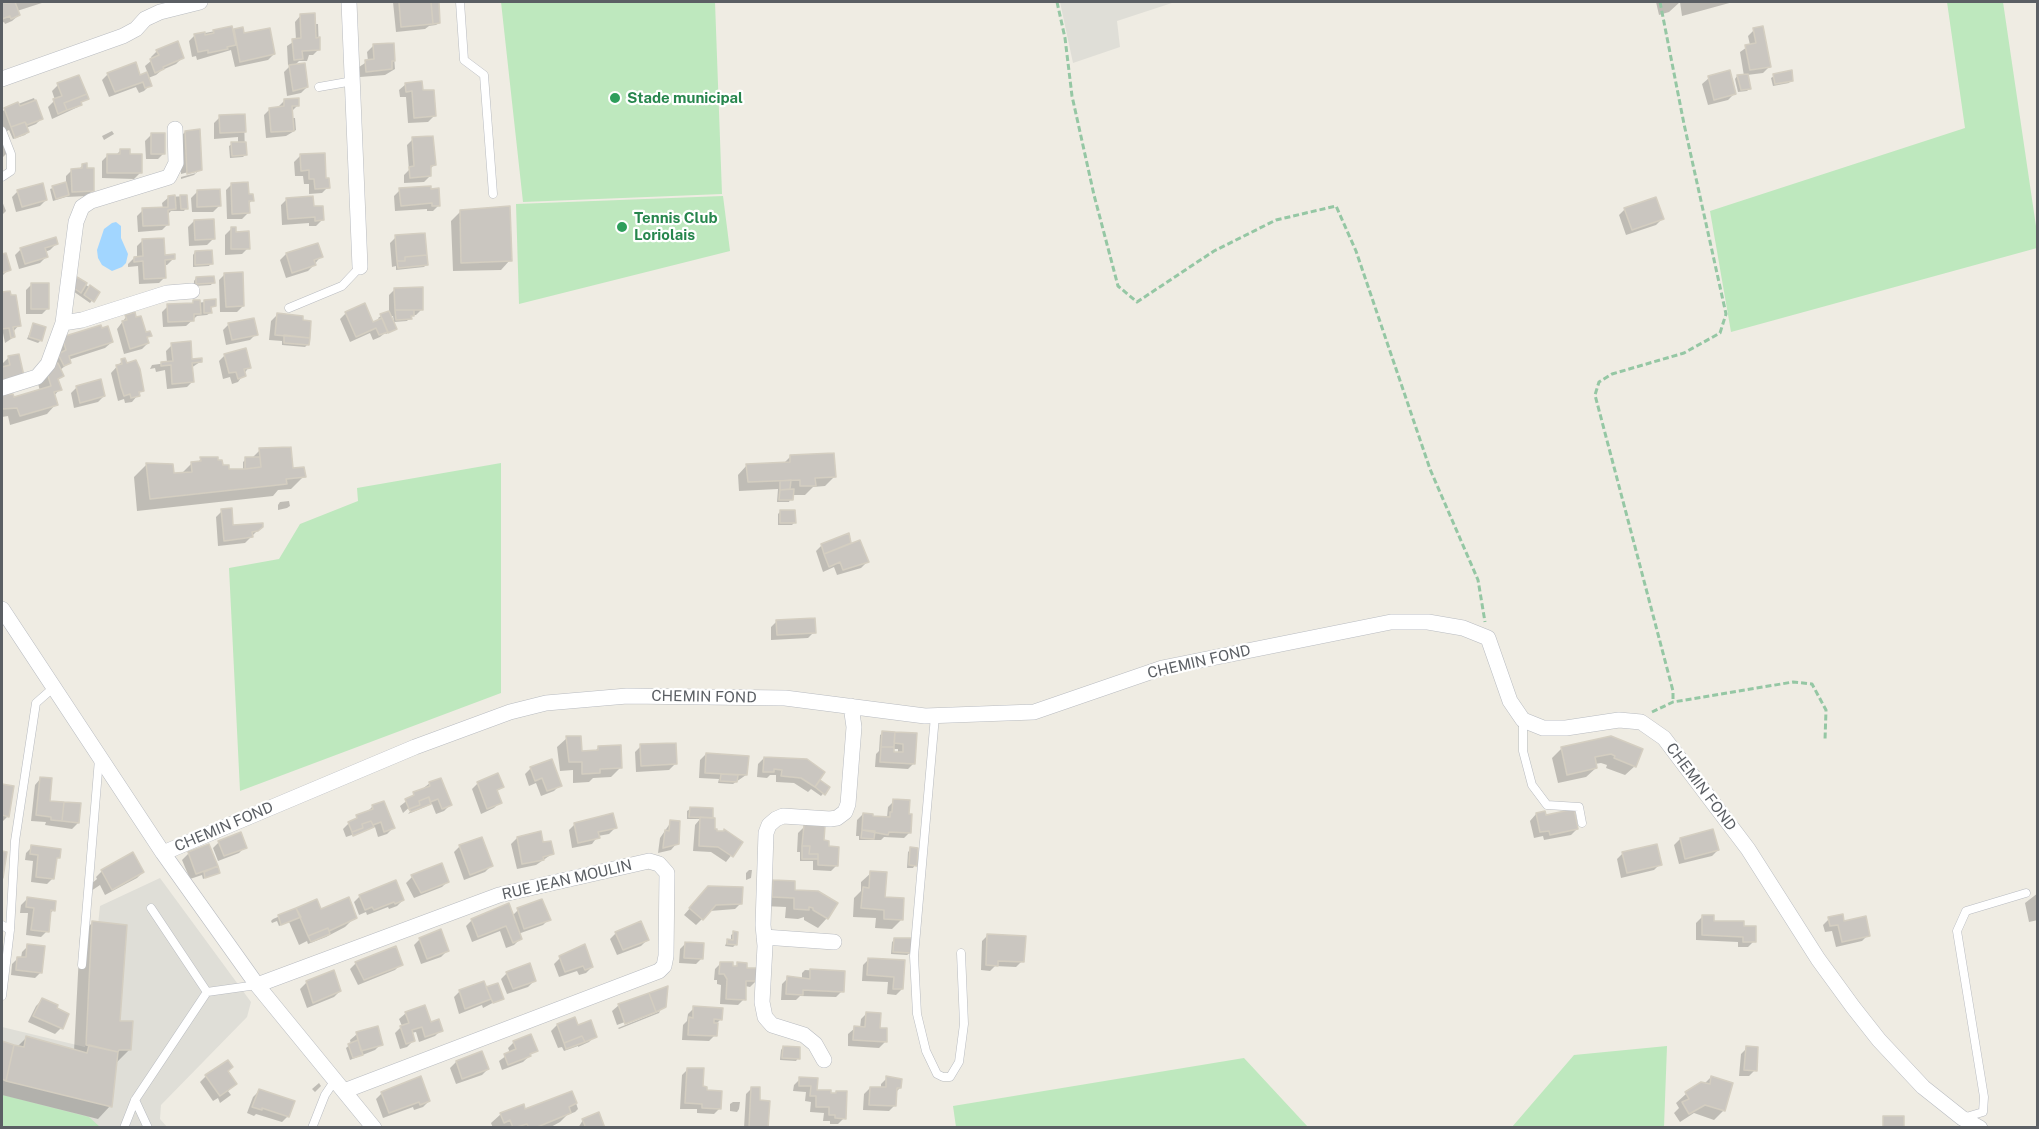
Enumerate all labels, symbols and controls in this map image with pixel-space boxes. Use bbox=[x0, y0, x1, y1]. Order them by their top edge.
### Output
place label: Stade municipal bbox=[627, 89, 743, 107]
marker: Stade municipal bbox=[608, 91, 622, 105]
place label: Tennis Club Loriolais bbox=[634, 209, 718, 244]
marker: Tennis Club Loriolais bbox=[615, 220, 629, 234]
street label: CHEMIN FOND bbox=[1146, 641, 1252, 683]
street label: CHEMIN FOND bbox=[651, 687, 757, 707]
street label: CHEMIN FOND bbox=[1662, 740, 1740, 834]
street label: CHEMIN FOND bbox=[172, 798, 276, 856]
street label: RUE JEAN MOULIN bbox=[500, 856, 634, 904]

